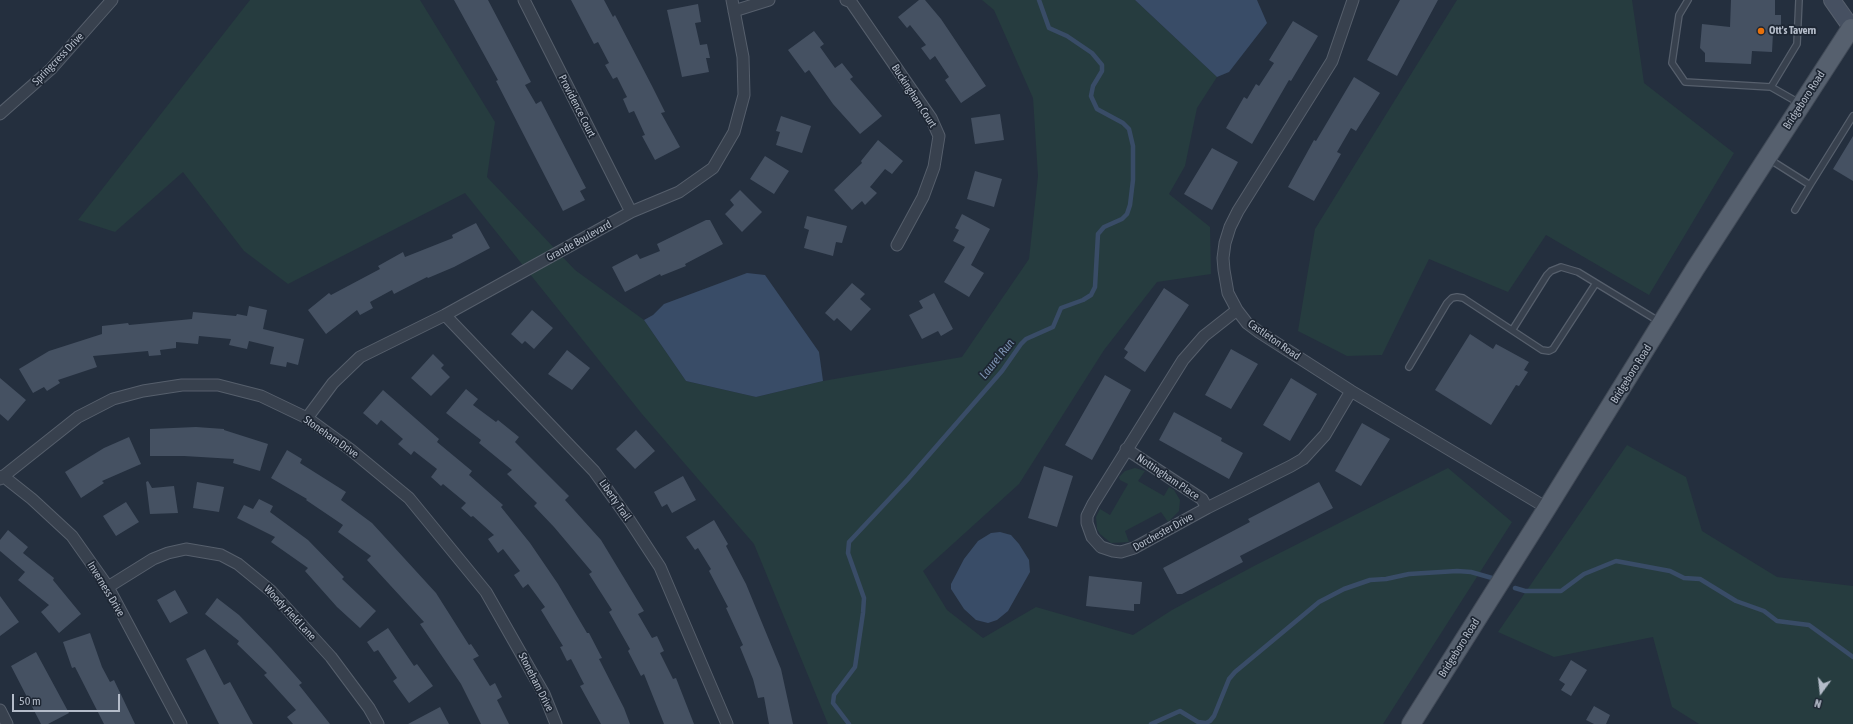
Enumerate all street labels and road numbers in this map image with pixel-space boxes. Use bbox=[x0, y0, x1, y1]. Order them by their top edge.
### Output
street label: Springcress Drive bbox=[29, 30, 87, 88]
street label: Buckingham Court bbox=[888, 62, 940, 130]
street label: Bridgeboro Road bbox=[1780, 68, 1828, 132]
street label: Providence Court bbox=[556, 72, 598, 140]
street label: Grande Boulevard bbox=[544, 218, 614, 264]
street label: Castleton Road bbox=[1245, 317, 1303, 363]
street label: Bridgeboro Road bbox=[1608, 342, 1654, 406]
street label: Stoneham Drive bbox=[301, 413, 361, 461]
street label: Nottingham Place bbox=[1134, 451, 1202, 503]
street label: Liberty Trail bbox=[596, 477, 634, 523]
street label: Dorchester Drive bbox=[1130, 510, 1196, 554]
street label: Inverness Drive bbox=[84, 559, 128, 619]
street label: Woody Field Lane bbox=[261, 583, 319, 643]
street label: Bridgeboro Road bbox=[1436, 616, 1482, 680]
street label: Stoneham Drive bbox=[515, 650, 557, 714]

